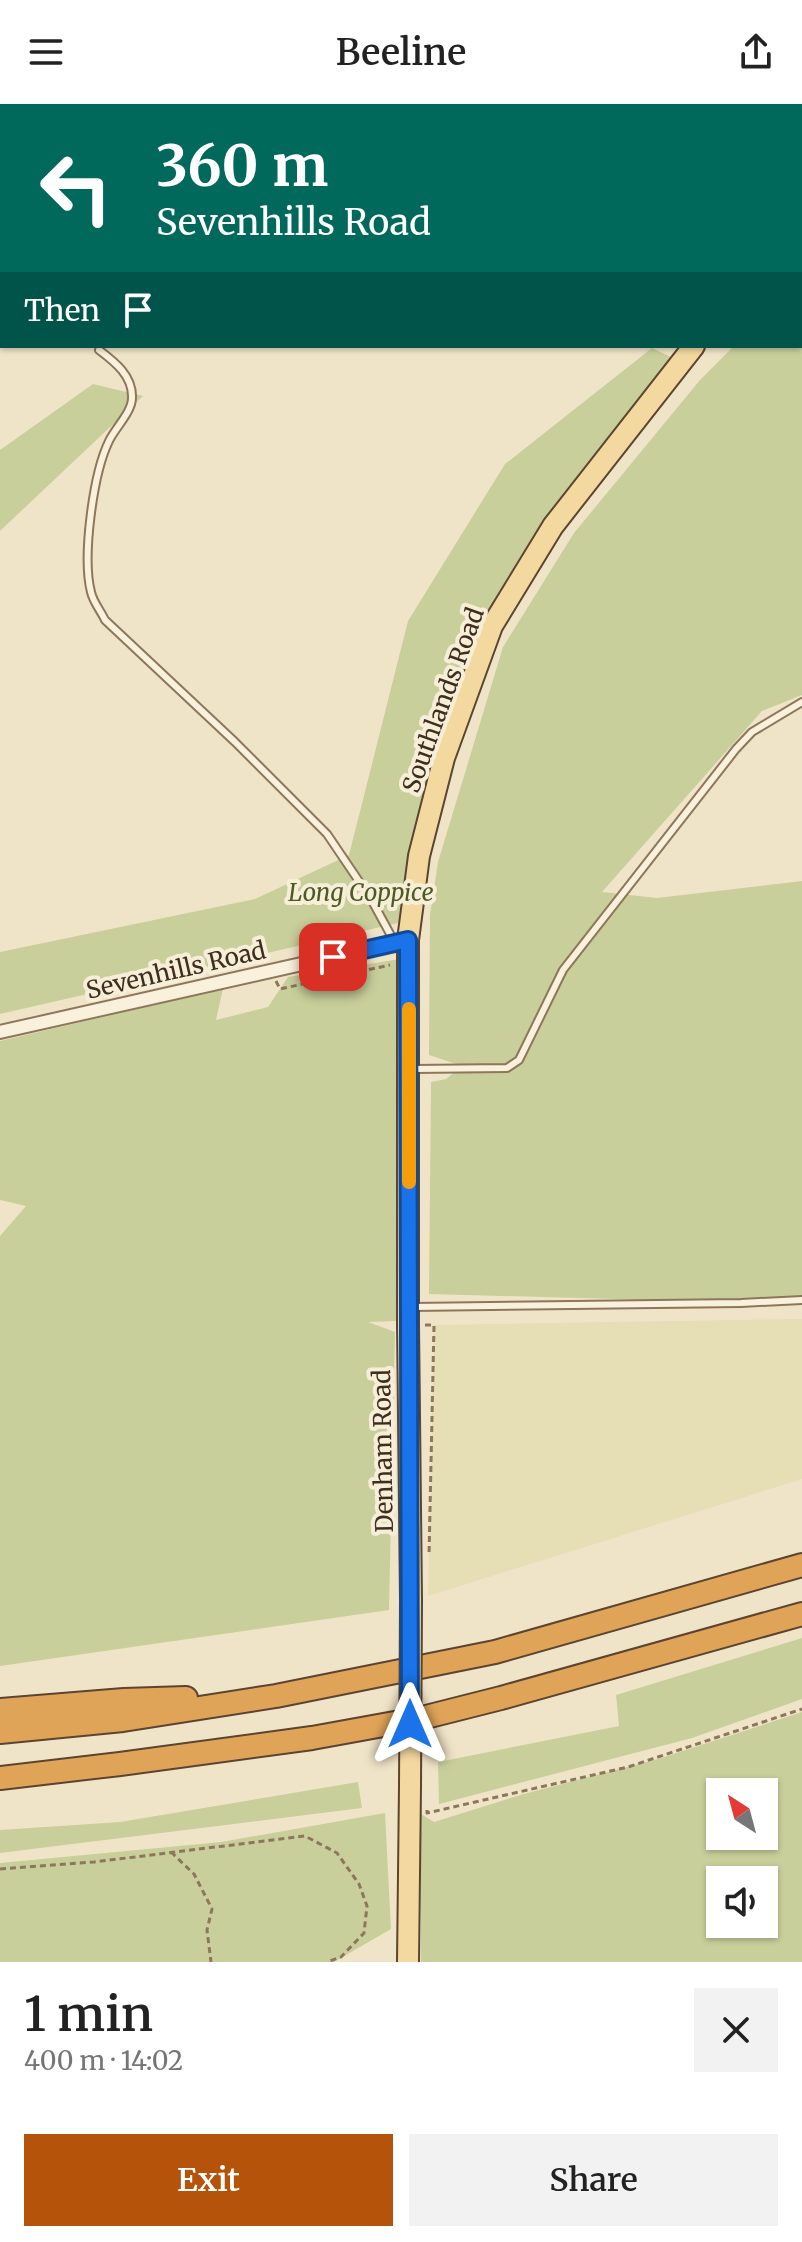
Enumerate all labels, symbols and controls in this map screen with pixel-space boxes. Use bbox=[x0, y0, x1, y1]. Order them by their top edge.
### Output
icon: menu bbox=[24, 30, 68, 74]
text: Beeline bbox=[336, 30, 466, 75]
icon: share bbox=[734, 30, 778, 74]
text: 360 m bbox=[156, 131, 328, 201]
icon: left bbox=[24, 136, 128, 240]
text: Sevenhills Road bbox=[156, 200, 431, 245]
icon: arrive bbox=[116, 288, 160, 332]
text: Then bbox=[24, 291, 100, 329]
street label: Southlands Road bbox=[395, 603, 491, 797]
park label: Long Coppice bbox=[288, 877, 434, 908]
pin bbox=[299, 923, 367, 991]
street label: Sevenhills Road bbox=[83, 934, 269, 1006]
icon: arrive bbox=[311, 935, 355, 979]
street label: Denham Road bbox=[366, 1369, 400, 1533]
position arrow bbox=[368, 1682, 452, 1766]
north arrow bbox=[706, 1778, 778, 1850]
map controls bbox=[706, 1778, 778, 1938]
button: sound bbox=[706, 1866, 778, 1938]
text: 1 min bbox=[24, 1984, 153, 2044]
button: close bbox=[694, 1988, 778, 2072]
text: 400 m · 14:02 bbox=[24, 2044, 183, 2077]
button: Exit bbox=[24, 2134, 393, 2226]
button: Share bbox=[409, 2134, 778, 2226]

